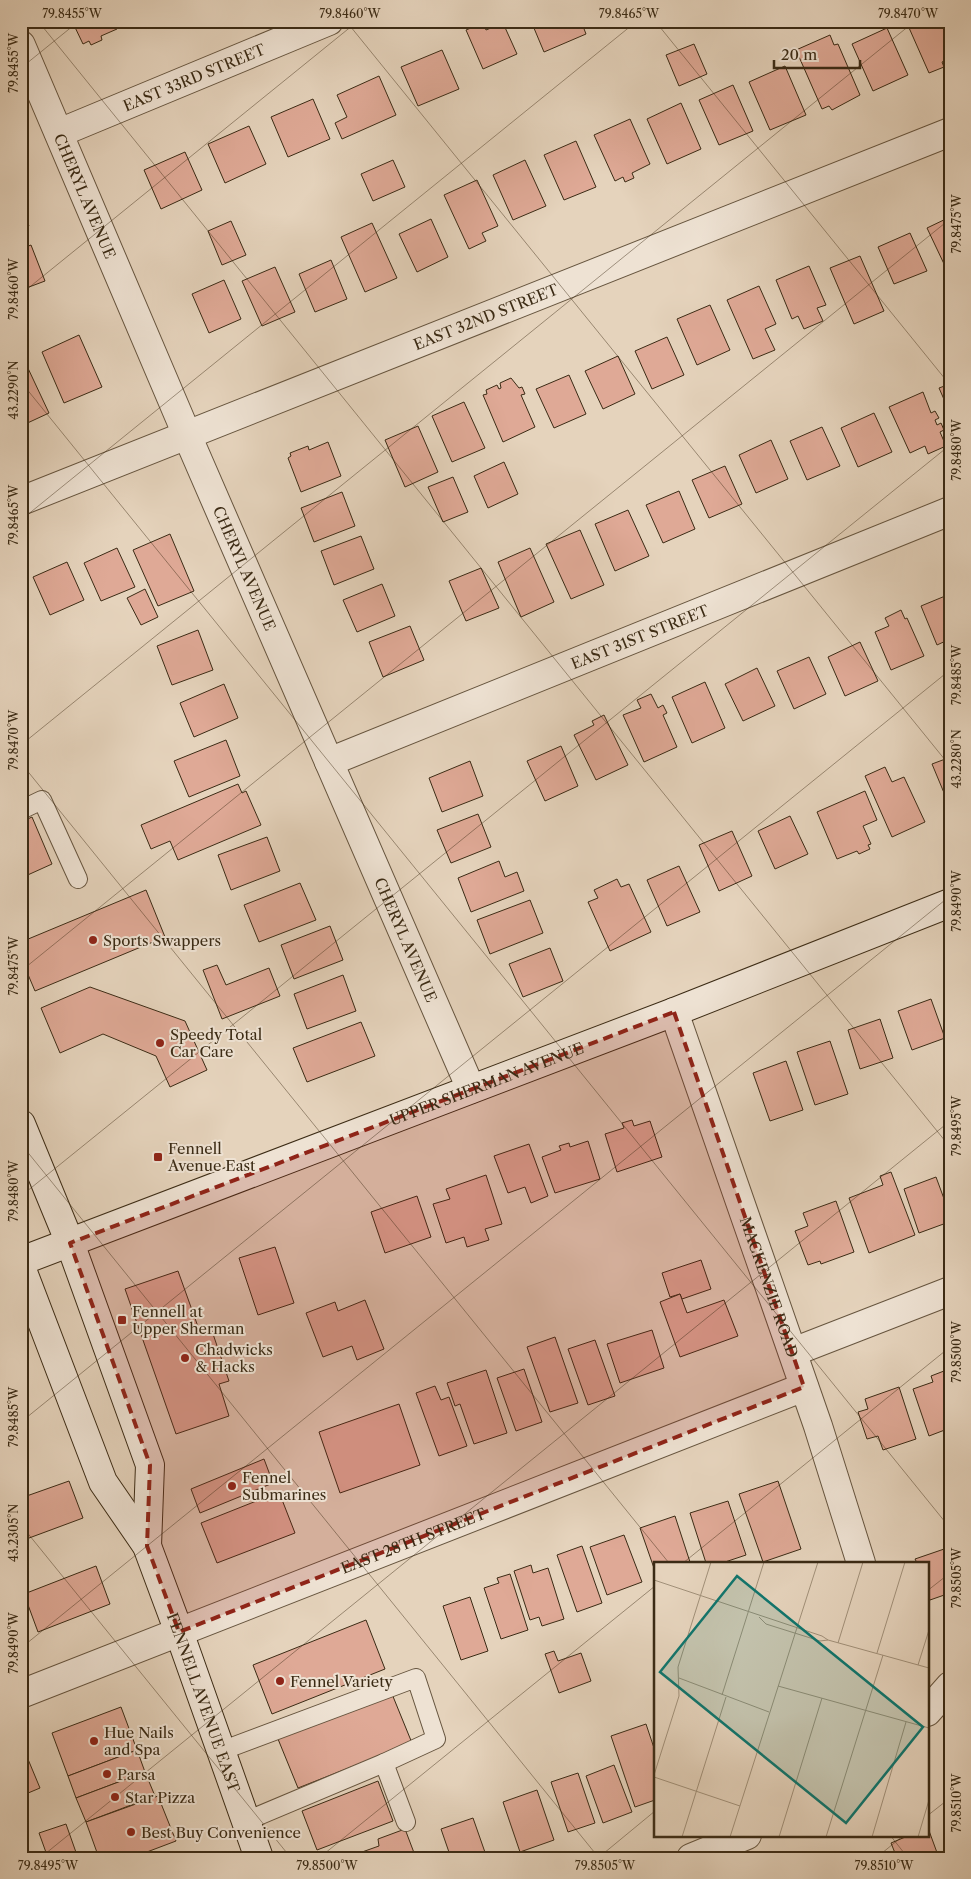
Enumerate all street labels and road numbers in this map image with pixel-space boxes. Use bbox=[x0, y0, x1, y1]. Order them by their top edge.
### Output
street label: EAST 33RD STREET bbox=[120, 39, 268, 115]
street label: CHERYL AVENUE bbox=[50, 131, 120, 261]
street label: EAST 32ND STREET bbox=[411, 279, 561, 354]
street label: CHERYL AVENUE bbox=[209, 503, 280, 633]
street label: EAST 31ST STREET bbox=[568, 600, 712, 673]
street label: CHERYL AVENUE bbox=[371, 874, 442, 1005]
street label: UPPER SHERMAN AVENUE bbox=[386, 1038, 586, 1129]
street label: MACKENZIE ROAD bbox=[736, 1214, 803, 1360]
street label: EAST 28TH STREET bbox=[338, 1503, 489, 1577]
street label: FENNELL AVENUE EAST bbox=[163, 1610, 245, 1795]

